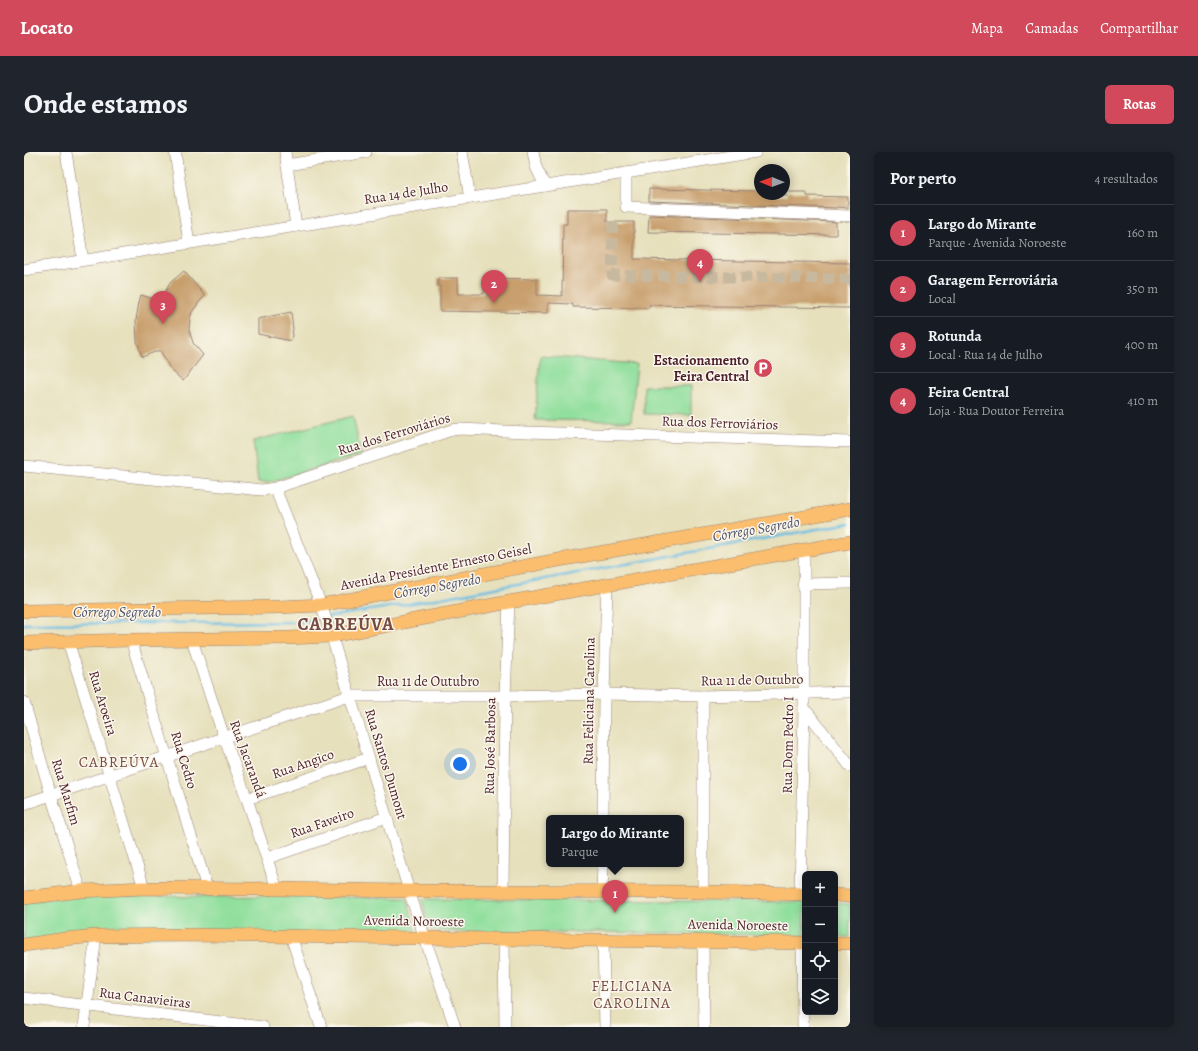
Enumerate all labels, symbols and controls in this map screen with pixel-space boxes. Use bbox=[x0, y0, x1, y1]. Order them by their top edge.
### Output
text: Locato bbox=[20, 15, 73, 41]
text: Mapa bbox=[971, 19, 1003, 38]
text: Camadas bbox=[1025, 19, 1078, 38]
text: Compartilhar bbox=[1100, 19, 1178, 38]
text: Onde estamos bbox=[24, 85, 188, 123]
button: Rotas bbox=[1105, 85, 1174, 124]
north arrow bbox=[754, 164, 790, 200]
text: Por perto bbox=[890, 167, 956, 190]
text: 4 resultados bbox=[1094, 170, 1158, 187]
street label: Rua 14 de Julho bbox=[362, 177, 450, 209]
text: Largo do Mirante bbox=[928, 214, 1036, 234]
text: 1 bbox=[901, 224, 905, 241]
text: 160 m bbox=[1127, 224, 1158, 241]
text: Parque · Avenida Noroeste bbox=[928, 234, 1066, 251]
pin: 4 bbox=[687, 249, 713, 282]
pin: 2 bbox=[481, 270, 507, 303]
text: Garagem Ferroviária bbox=[928, 270, 1058, 290]
text: 2 bbox=[900, 280, 906, 297]
text: 350 m bbox=[1127, 280, 1158, 297]
text: Local bbox=[928, 290, 956, 307]
pin: 3 bbox=[150, 291, 176, 324]
text: Rotunda bbox=[928, 326, 982, 346]
text: 3 bbox=[900, 336, 906, 353]
text: 400 m bbox=[1125, 336, 1158, 353]
text: Local · Rua 14 de Julho bbox=[928, 346, 1042, 363]
place label: Estacionamento Feira Central bbox=[654, 351, 749, 386]
parking icon: Estacionamento Feira Central bbox=[752, 357, 774, 379]
text: Feira Central bbox=[928, 382, 1009, 402]
text: 4 bbox=[900, 392, 906, 409]
text: 410 m bbox=[1127, 392, 1158, 409]
text: Loja · Rua Doutor Ferreira bbox=[928, 402, 1064, 419]
street label: Rua dos Ferroviários bbox=[335, 408, 453, 460]
street label: Rua dos Ferroviários bbox=[661, 411, 779, 435]
water label: Córrego Segredo bbox=[711, 511, 801, 547]
street label: Avenida Presidente Ernesto Geisel bbox=[338, 539, 534, 595]
water label: Córrego Segredo bbox=[392, 568, 482, 604]
water label: Córrego Segredo bbox=[73, 602, 161, 622]
district label: CABREÚVA bbox=[297, 612, 395, 636]
street label: Rua Feliciana Carolina bbox=[578, 637, 600, 765]
street label: Rua Aroeira bbox=[84, 668, 122, 738]
street label: Rua 11 de Outubro bbox=[700, 670, 804, 690]
street label: Rua 11 de Outubro bbox=[377, 672, 479, 691]
street label: Rua Dom Pedro I bbox=[778, 696, 798, 794]
street label: Rua José Barbosa bbox=[480, 697, 500, 795]
street label: Rua Santos Dumont bbox=[360, 706, 412, 822]
street label: Rua Jacarandá bbox=[225, 717, 271, 801]
street label: Rua Cedro bbox=[166, 729, 202, 791]
street label: Rua Angico bbox=[270, 745, 336, 783]
district label: CABREÚVA bbox=[79, 752, 159, 772]
your location bbox=[450, 754, 470, 774]
street label: Rua Marfim bbox=[47, 756, 85, 828]
street label: Rua Faveiro bbox=[288, 803, 356, 843]
popup bbox=[546, 815, 684, 867]
text: Largo do Mirante bbox=[561, 823, 669, 843]
text: Parque bbox=[561, 843, 598, 860]
map controls bbox=[802, 871, 838, 1015]
button: + bbox=[802, 871, 838, 907]
pin: 1 bbox=[602, 880, 628, 913]
button: − bbox=[802, 907, 838, 943]
street label: Avenida Noroeste bbox=[363, 911, 464, 931]
street label: Avenida Noroeste bbox=[687, 915, 788, 935]
button: locate bbox=[802, 943, 838, 979]
district label: FELICIANA CAROLINA bbox=[591, 976, 673, 1013]
button: layers bbox=[802, 979, 838, 1015]
street label: Rua Canavieiras bbox=[98, 983, 192, 1013]

